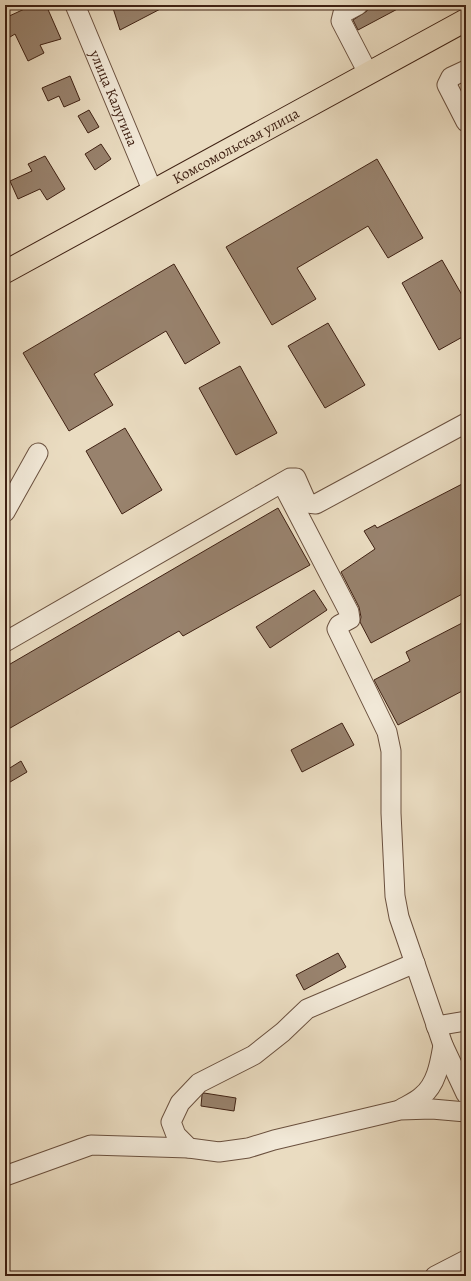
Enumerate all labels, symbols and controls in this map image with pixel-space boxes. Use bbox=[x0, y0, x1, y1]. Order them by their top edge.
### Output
street label: улица Калугина bbox=[85, 46, 143, 150]
street label: Комсомольская улица bbox=[169, 103, 303, 189]

